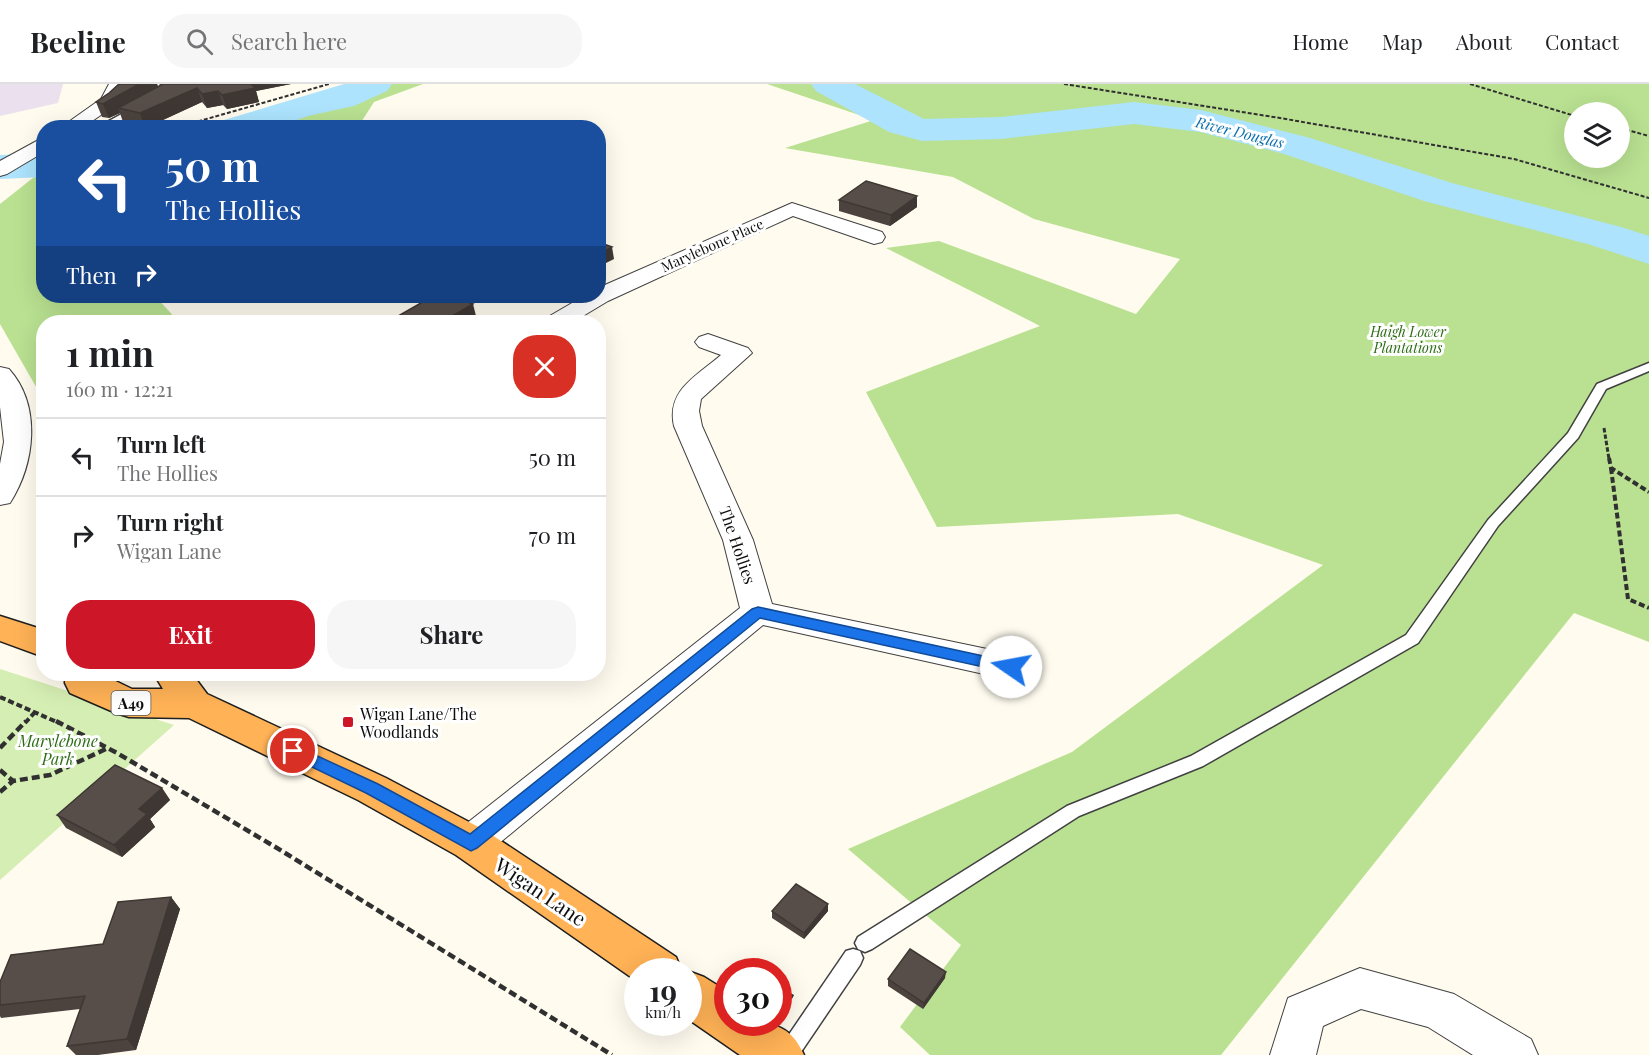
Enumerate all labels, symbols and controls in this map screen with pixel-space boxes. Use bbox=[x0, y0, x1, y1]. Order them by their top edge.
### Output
search box bbox=[162, 14, 582, 68]
text: Beeline bbox=[30, 23, 126, 60]
icon: search bbox=[183, 25, 216, 58]
text: Search here bbox=[231, 26, 347, 56]
text: Home bbox=[1293, 27, 1349, 55]
text: Map bbox=[1382, 27, 1423, 55]
text: About bbox=[1456, 27, 1512, 55]
text: Contact bbox=[1545, 27, 1619, 55]
map controls bbox=[1564, 102, 1630, 168]
button: layers bbox=[1564, 102, 1630, 168]
water label: River Douglas bbox=[1193, 111, 1286, 153]
text: 50 m bbox=[165, 137, 259, 193]
icon: left bbox=[66, 144, 144, 222]
text: The Hollies bbox=[165, 191, 301, 227]
street label: Marylebone Place bbox=[658, 214, 766, 276]
icon: right bbox=[129, 258, 162, 291]
text: Then bbox=[66, 260, 117, 290]
park label: Haigh Lower Plantations bbox=[1369, 322, 1447, 357]
text: 1 min bbox=[66, 328, 154, 376]
button: close bbox=[513, 335, 576, 398]
text: 160 m · 12:21 bbox=[66, 375, 173, 402]
text: Turn left bbox=[117, 429, 206, 459]
icon: left bbox=[66, 441, 99, 474]
text: 50 m bbox=[529, 442, 576, 472]
text: The Hollies bbox=[117, 459, 218, 486]
street label: The Hollies bbox=[715, 503, 761, 587]
text: Turn right bbox=[117, 507, 223, 537]
icon: right bbox=[66, 519, 99, 552]
text: 70 m bbox=[529, 520, 576, 550]
text: Wigan Lane bbox=[117, 537, 222, 564]
button: Exit bbox=[66, 600, 315, 669]
button: Share bbox=[327, 600, 576, 669]
position arrow bbox=[979, 635, 1043, 699]
road number: A49 bbox=[112, 691, 150, 715]
place label: Wigan Lane/The Woodlands bbox=[359, 703, 477, 742]
marker: Wigan Lane/The Woodlands bbox=[341, 715, 355, 729]
pin bbox=[267, 725, 318, 776]
park label: Marylebone Park bbox=[17, 730, 98, 769]
icon: arrive bbox=[276, 734, 309, 767]
street label: Wigan Lane bbox=[489, 850, 592, 931]
speed limit sign: 30 bbox=[714, 958, 792, 1036]
text: 19 bbox=[649, 970, 677, 1010]
text: km/h bbox=[645, 1002, 681, 1022]

